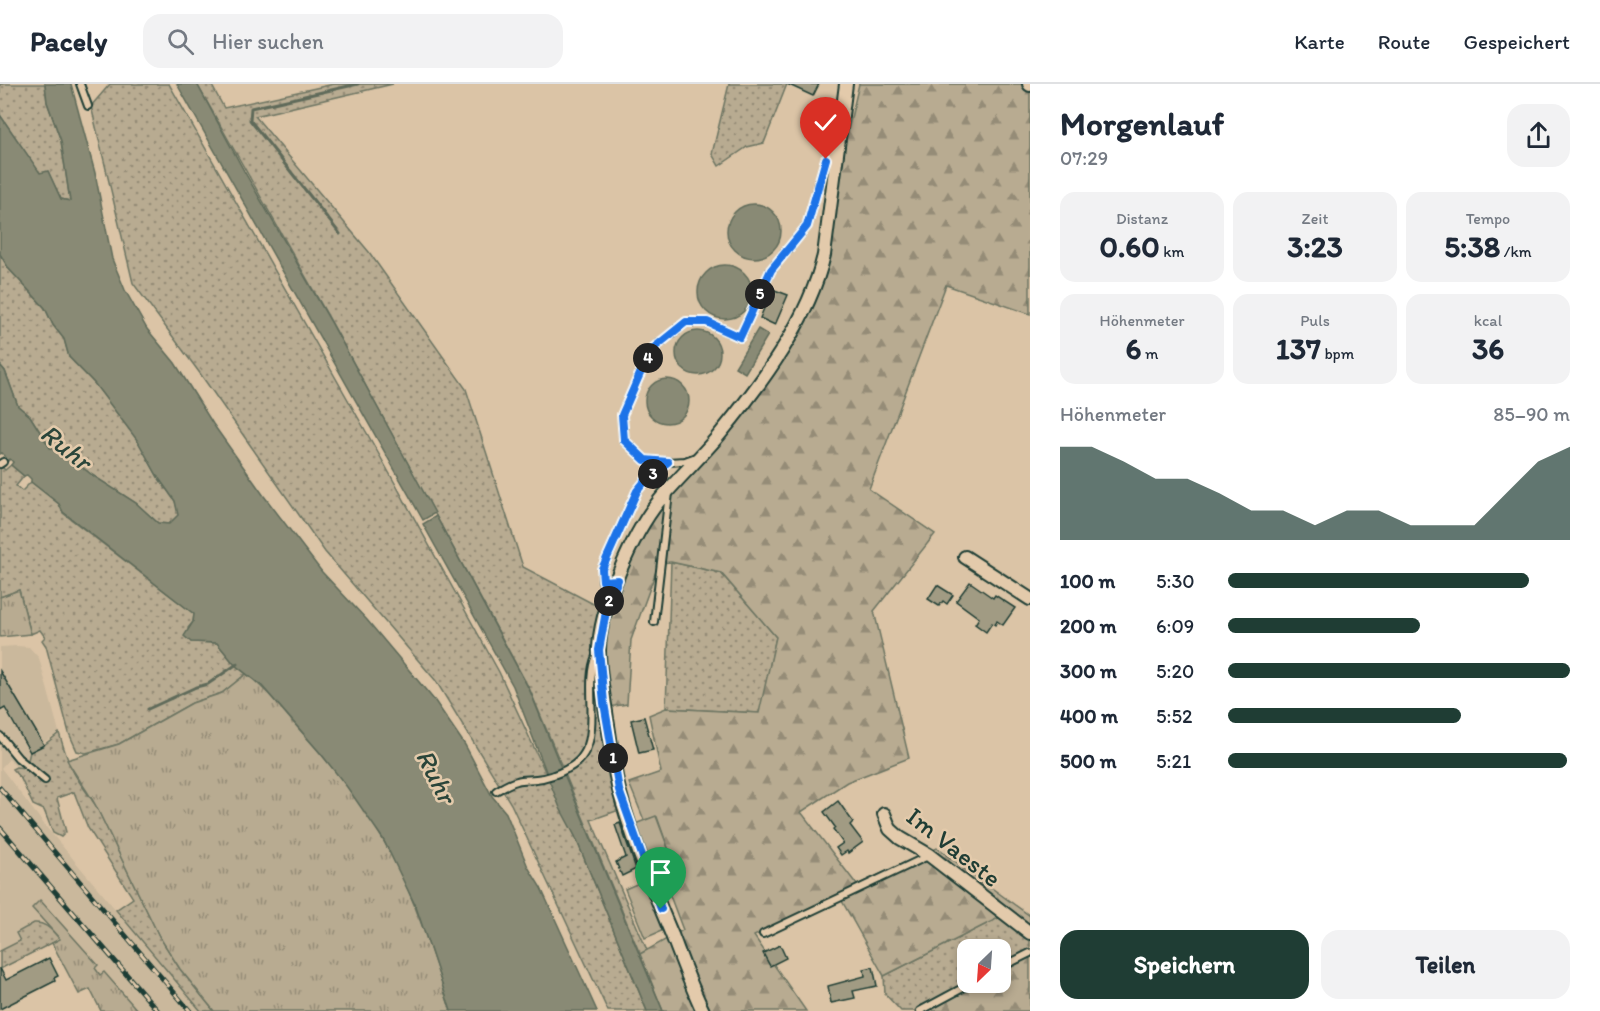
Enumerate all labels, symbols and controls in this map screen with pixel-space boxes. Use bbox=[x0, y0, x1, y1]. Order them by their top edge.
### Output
search box bbox=[143, 14, 563, 68]
text: Pacely bbox=[30, 24, 107, 58]
icon: search bbox=[164, 25, 197, 58]
text: Hier suchen bbox=[212, 28, 324, 55]
text: Karte bbox=[1294, 29, 1345, 54]
text: Route bbox=[1378, 29, 1431, 54]
text: Gespeichert bbox=[1464, 29, 1570, 54]
pin bbox=[800, 97, 851, 159]
text: Morgenlauf bbox=[1060, 104, 1224, 143]
button: share bbox=[1507, 104, 1570, 167]
icon: check bbox=[809, 106, 842, 139]
text: 07:29 bbox=[1060, 146, 1108, 170]
text: Distanz bbox=[1116, 209, 1168, 228]
text: Zeit bbox=[1302, 209, 1328, 228]
text: Tempo bbox=[1466, 209, 1510, 228]
text: 0.60 bbox=[1100, 228, 1160, 265]
text: 3:23 bbox=[1287, 228, 1343, 265]
text: 5:38 bbox=[1444, 228, 1500, 265]
text: km bbox=[1160, 242, 1184, 261]
text: /km bbox=[1500, 242, 1532, 261]
pin: 5 bbox=[745, 279, 775, 309]
text: 5 bbox=[756, 284, 764, 303]
text: Höhenmeter bbox=[1100, 311, 1184, 330]
text: Puls bbox=[1300, 311, 1330, 330]
text: kcal bbox=[1474, 311, 1502, 330]
text: 6 bbox=[1126, 330, 1141, 367]
text: 137 bbox=[1276, 330, 1321, 367]
text: 36 bbox=[1472, 330, 1504, 367]
pin: 4 bbox=[633, 343, 663, 373]
text: m bbox=[1141, 344, 1158, 363]
text: bpm bbox=[1321, 344, 1354, 363]
text: 4 bbox=[643, 348, 653, 367]
text: Höhenmeter bbox=[1060, 402, 1166, 426]
text: 85–90 m bbox=[1493, 402, 1570, 426]
water label: Ruhr bbox=[34, 416, 101, 479]
pin: 3 bbox=[638, 459, 668, 489]
text: 3 bbox=[649, 464, 657, 483]
text: 100 m bbox=[1060, 569, 1115, 593]
text: 5:30 bbox=[1156, 569, 1195, 593]
pin: 2 bbox=[594, 586, 624, 616]
text: 2 bbox=[605, 591, 613, 610]
text: 200 m bbox=[1060, 614, 1116, 638]
text: 6:09 bbox=[1156, 614, 1194, 638]
text: 300 m bbox=[1060, 659, 1117, 683]
text: 5:20 bbox=[1156, 659, 1194, 683]
text: 400 m bbox=[1060, 704, 1118, 728]
text: 5:52 bbox=[1156, 704, 1192, 728]
water label: Ruhr bbox=[409, 743, 465, 811]
pin: 1 bbox=[598, 743, 628, 773]
text: 1 bbox=[609, 748, 617, 767]
text: 500 m bbox=[1060, 749, 1116, 773]
text: 5:21 bbox=[1156, 749, 1191, 773]
street label: Im Vaeste bbox=[900, 800, 1008, 894]
pin bbox=[635, 847, 686, 909]
icon: arrive bbox=[644, 856, 677, 889]
button: Speichern bbox=[1060, 930, 1309, 999]
button: Teilen bbox=[1321, 930, 1570, 999]
north arrow bbox=[957, 939, 1011, 993]
map controls bbox=[957, 939, 1011, 993]

